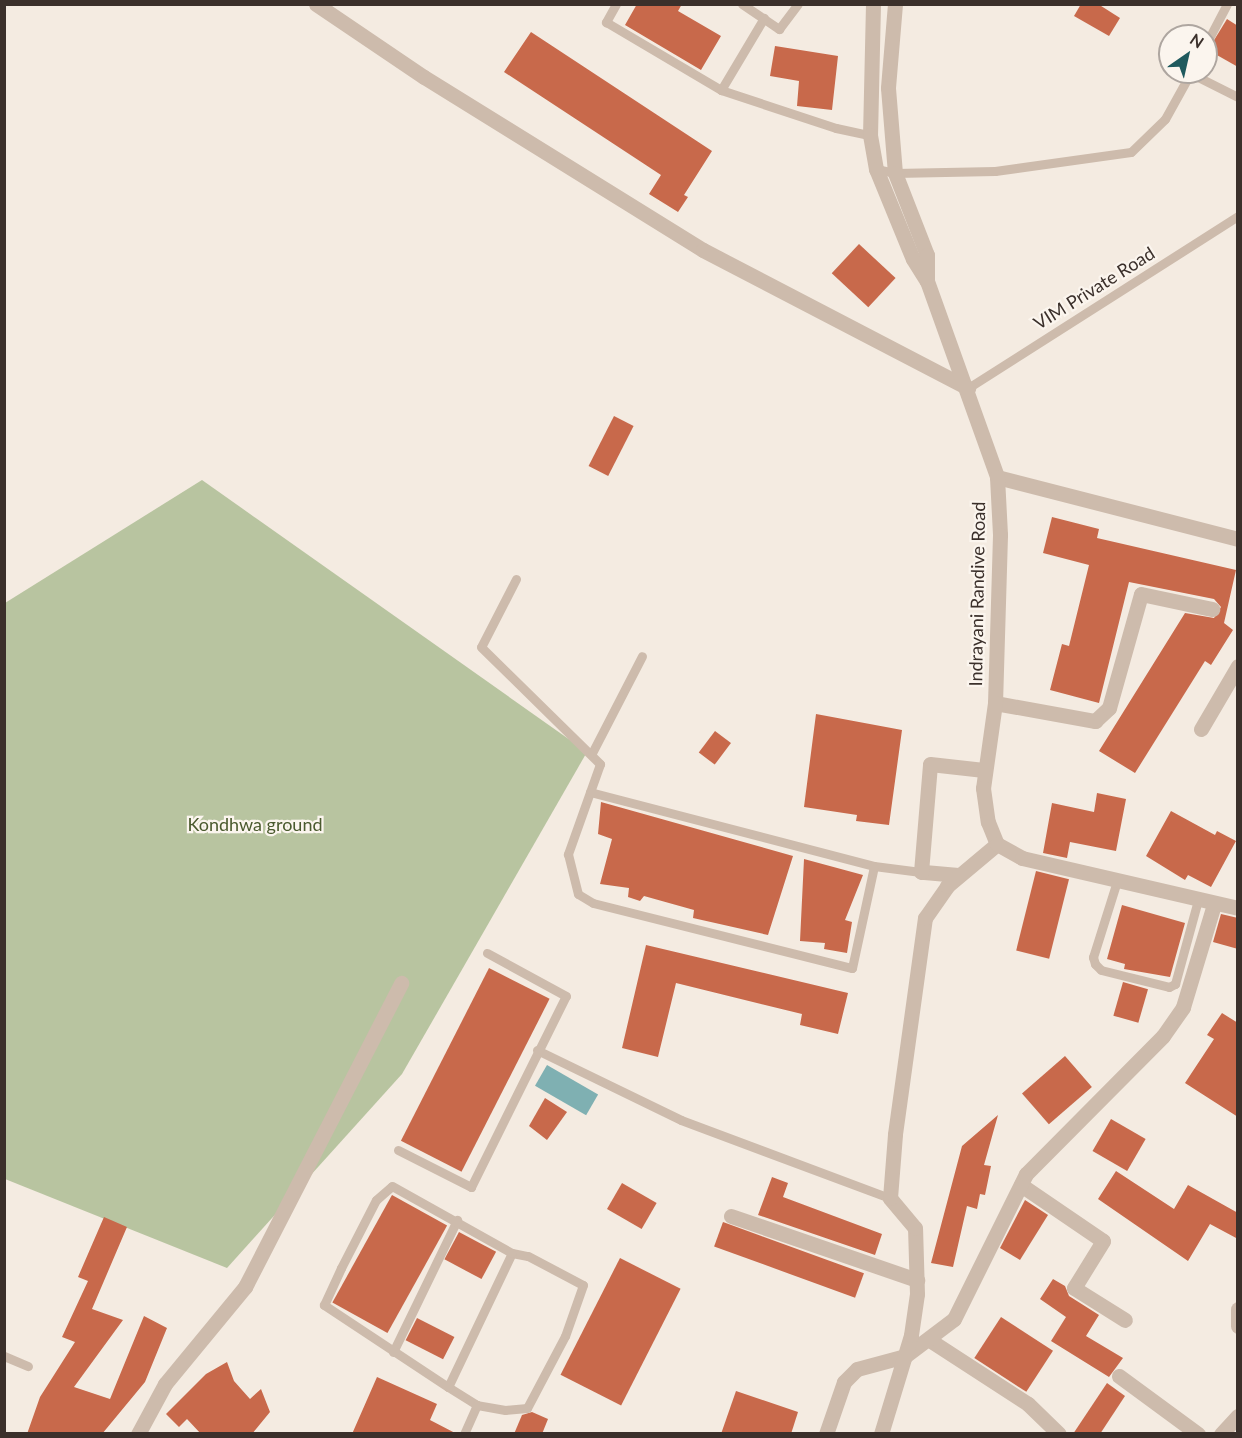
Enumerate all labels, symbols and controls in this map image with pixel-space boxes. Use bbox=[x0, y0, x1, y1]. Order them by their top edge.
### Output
north arrow bbox=[1158, 24, 1218, 84]
text: N bbox=[1187, 29, 1208, 52]
street label: VIM Private Road bbox=[1030, 242, 1158, 334]
street label: Indrayani Randive Road bbox=[965, 501, 989, 687]
park label: Kondhwa ground bbox=[187, 813, 323, 835]

